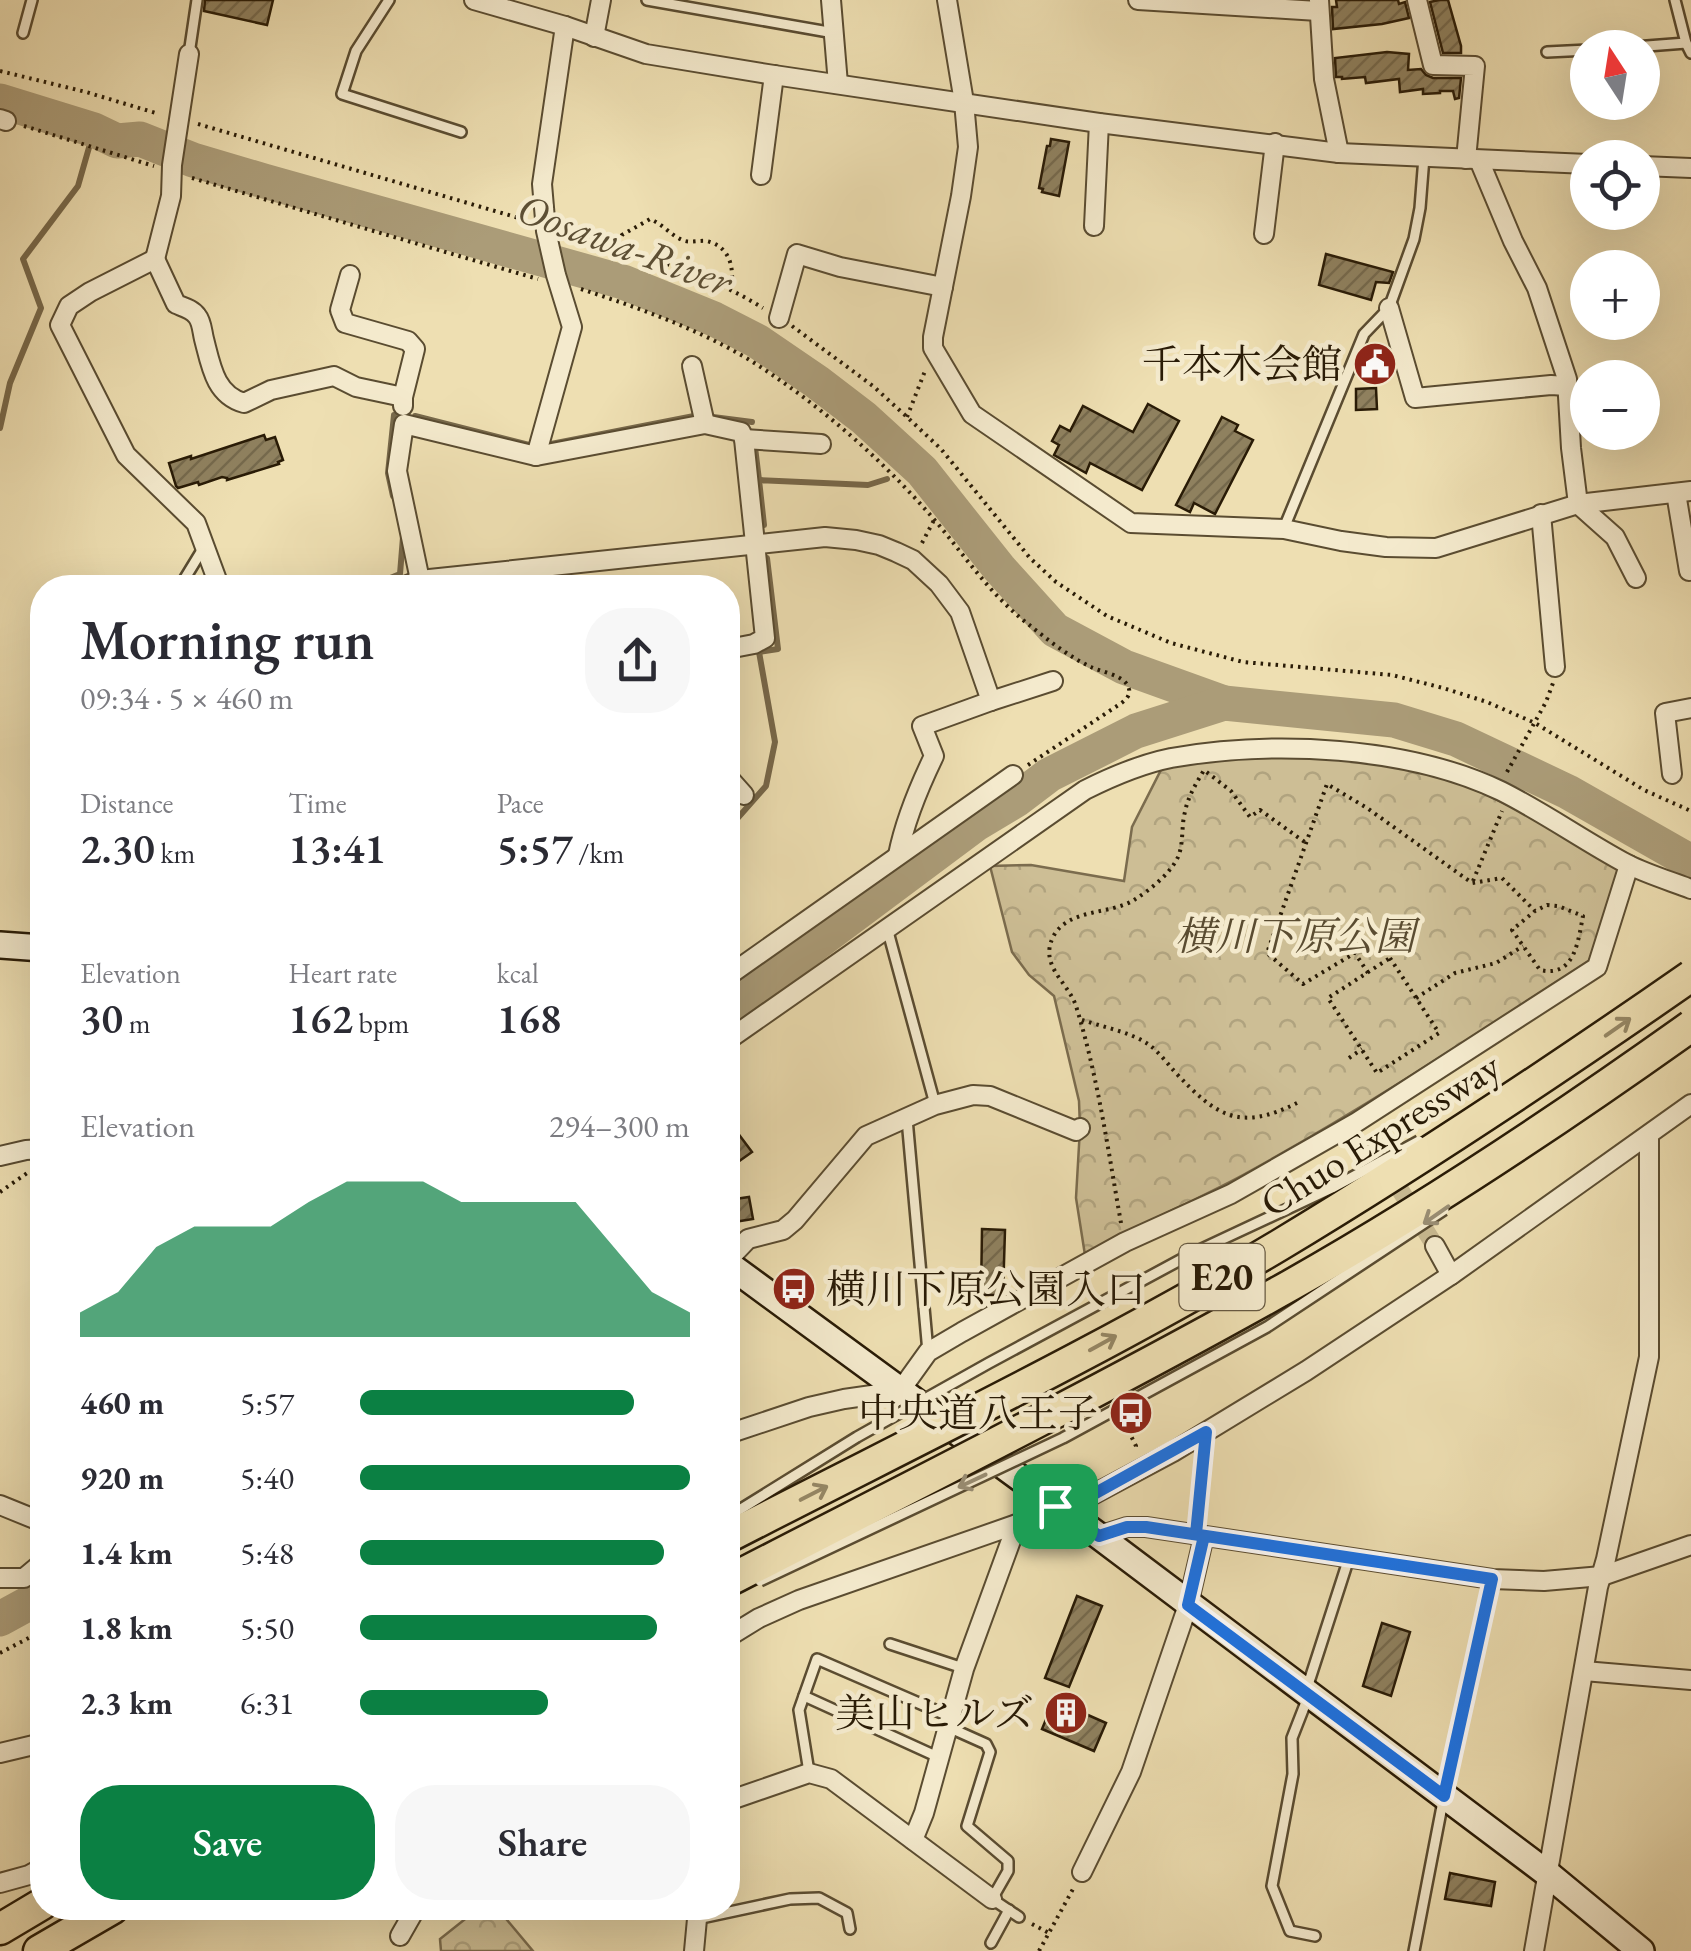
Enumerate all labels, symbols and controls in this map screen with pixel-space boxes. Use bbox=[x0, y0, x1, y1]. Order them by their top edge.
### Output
north arrow bbox=[1570, 30, 1660, 120]
map controls bbox=[1570, 30, 1660, 450]
button: locate bbox=[1570, 140, 1660, 230]
water label: Oosawa-River bbox=[510, 180, 741, 309]
button: + bbox=[1570, 250, 1660, 340]
place label: 千本木会館 bbox=[1142, 338, 1342, 390]
public building icon: 千本木会館 bbox=[1352, 341, 1398, 387]
button: − bbox=[1570, 360, 1660, 450]
text: Morning run bbox=[80, 604, 374, 675]
button: share bbox=[585, 608, 690, 713]
text: 09:34 · 5 × 460 m bbox=[80, 677, 293, 719]
text: Distance bbox=[80, 785, 174, 821]
text: Time bbox=[288, 785, 347, 821]
text: Pace bbox=[497, 785, 544, 821]
text: 2.30 bbox=[80, 821, 155, 876]
text: 13:41 bbox=[288, 821, 386, 876]
text: 5:57 bbox=[497, 821, 573, 876]
text: km bbox=[155, 835, 195, 871]
text: /km bbox=[573, 835, 624, 871]
park label: 横川下原公園 bbox=[1175, 910, 1421, 962]
text: Elevation bbox=[80, 955, 181, 991]
text: Heart rate bbox=[288, 955, 397, 991]
text: kcal bbox=[497, 955, 539, 991]
text: 30 bbox=[80, 991, 123, 1046]
text: 162 bbox=[288, 991, 353, 1046]
text: 168 bbox=[497, 991, 561, 1046]
text: m bbox=[123, 1005, 150, 1041]
text: bpm bbox=[353, 1005, 409, 1041]
one-way arrow bbox=[1604, 1017, 1631, 1038]
street label: Chuo Expressway bbox=[1250, 1039, 1510, 1228]
text: Elevation bbox=[80, 1105, 195, 1147]
text: 294–300 m bbox=[549, 1105, 690, 1147]
one-way arrow bbox=[1423, 1204, 1450, 1225]
road number: E20 bbox=[1180, 1244, 1264, 1310]
place label: 横川下原公園入口 bbox=[826, 1263, 1146, 1315]
bus stop icon: 横川下原公園入口 bbox=[771, 1266, 817, 1312]
one-way arrow bbox=[1088, 1333, 1117, 1353]
text: 460 m bbox=[80, 1382, 164, 1424]
text: 5:57 bbox=[240, 1382, 294, 1424]
place label: 中央道八王子 bbox=[858, 1387, 1098, 1439]
bus stop icon: 中央道八王子 bbox=[1108, 1390, 1154, 1436]
text: 920 m bbox=[80, 1457, 164, 1499]
text: 5:40 bbox=[240, 1457, 294, 1499]
pin bbox=[1013, 1464, 1098, 1549]
one-way arrow bbox=[958, 1472, 988, 1491]
icon: arrive bbox=[1028, 1479, 1083, 1534]
one-way arrow bbox=[799, 1483, 829, 1502]
text: 1.4 km bbox=[80, 1532, 173, 1574]
text: 5:48 bbox=[240, 1532, 294, 1574]
text: 1.8 km bbox=[80, 1607, 173, 1649]
text: 5:50 bbox=[240, 1607, 294, 1649]
text: 2.3 km bbox=[80, 1682, 173, 1724]
text: 6:31 bbox=[240, 1682, 294, 1724]
place label: 美山ヒルズ bbox=[835, 1687, 1034, 1739]
building icon: 美山ヒルズ bbox=[1043, 1690, 1089, 1736]
button: Save bbox=[80, 1785, 375, 1900]
button: Share bbox=[395, 1785, 690, 1900]

